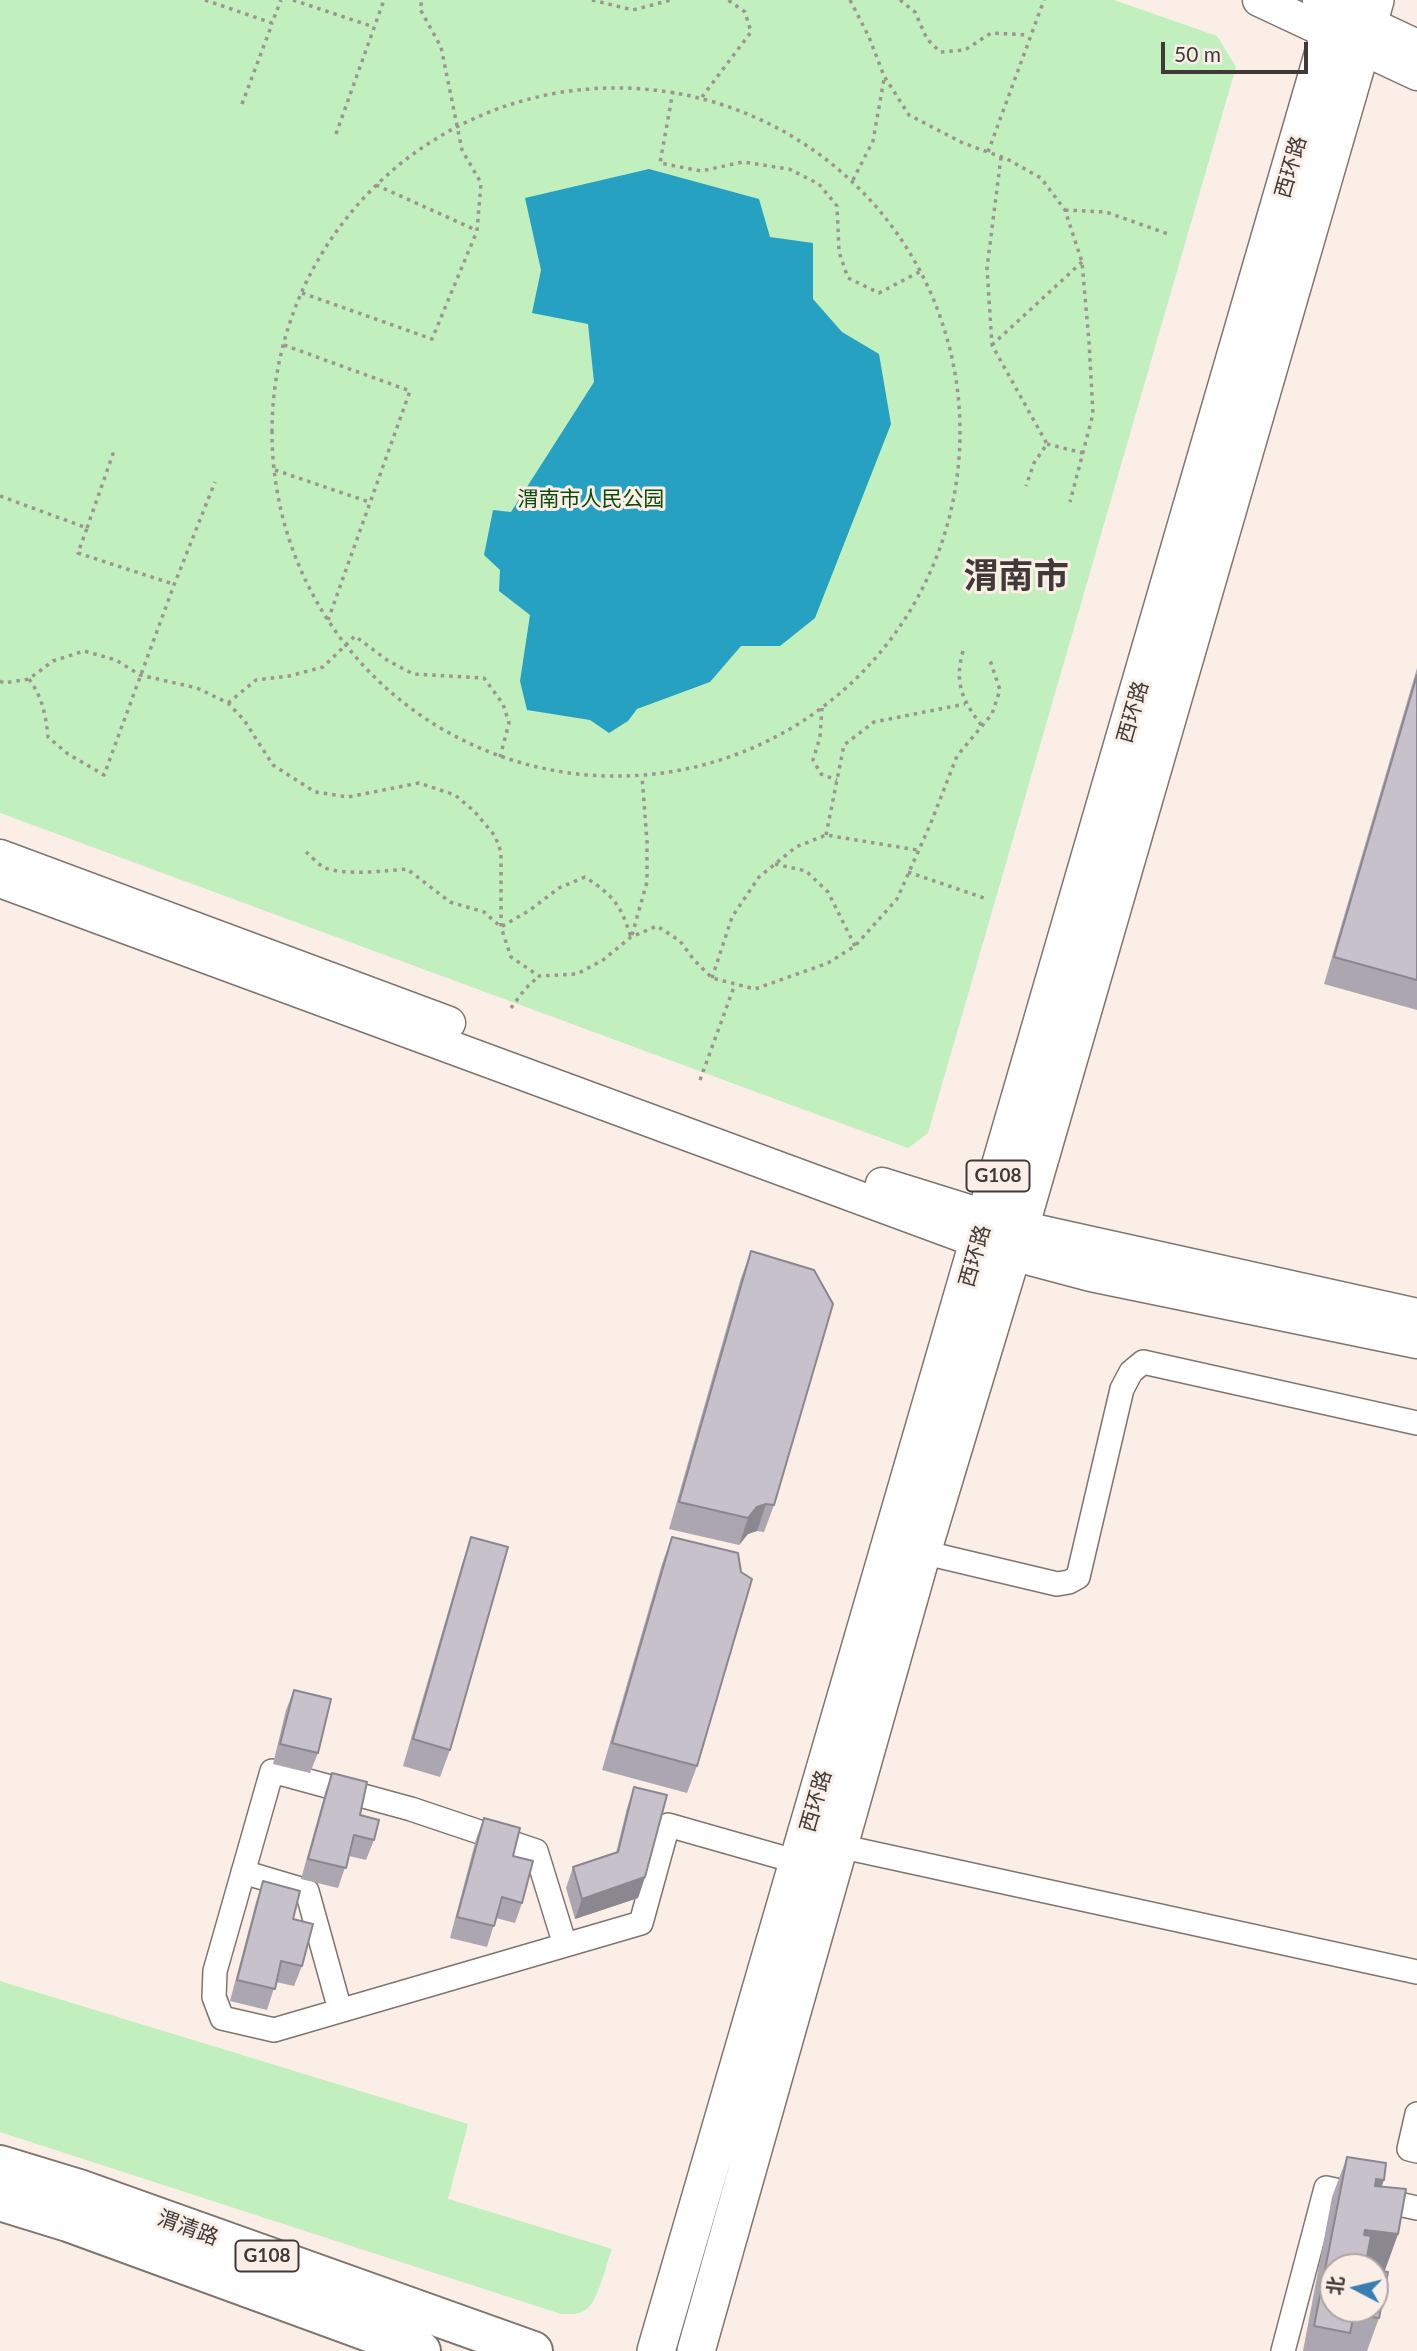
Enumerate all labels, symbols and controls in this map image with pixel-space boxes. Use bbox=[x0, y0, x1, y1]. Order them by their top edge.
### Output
scale bar bbox=[1165, 28, 1312, 72]
text: 50 m bbox=[1174, 41, 1221, 66]
street label: 西环路 bbox=[1270, 133, 1312, 201]
park label: 渭南市人民公园 bbox=[518, 486, 664, 512]
district label: 渭南市 bbox=[964, 556, 1068, 598]
street label: 西环路 bbox=[1112, 678, 1154, 746]
road number: G108 bbox=[967, 1160, 1030, 1192]
street label: 西环路 bbox=[954, 1222, 996, 1290]
street label: 西环路 bbox=[795, 1767, 837, 1835]
street label: 渭清路 bbox=[154, 2205, 222, 2251]
road number: G108 bbox=[236, 2240, 298, 2272]
north arrow bbox=[1319, 2253, 1389, 2323]
text: 北 bbox=[1322, 2275, 1347, 2296]

